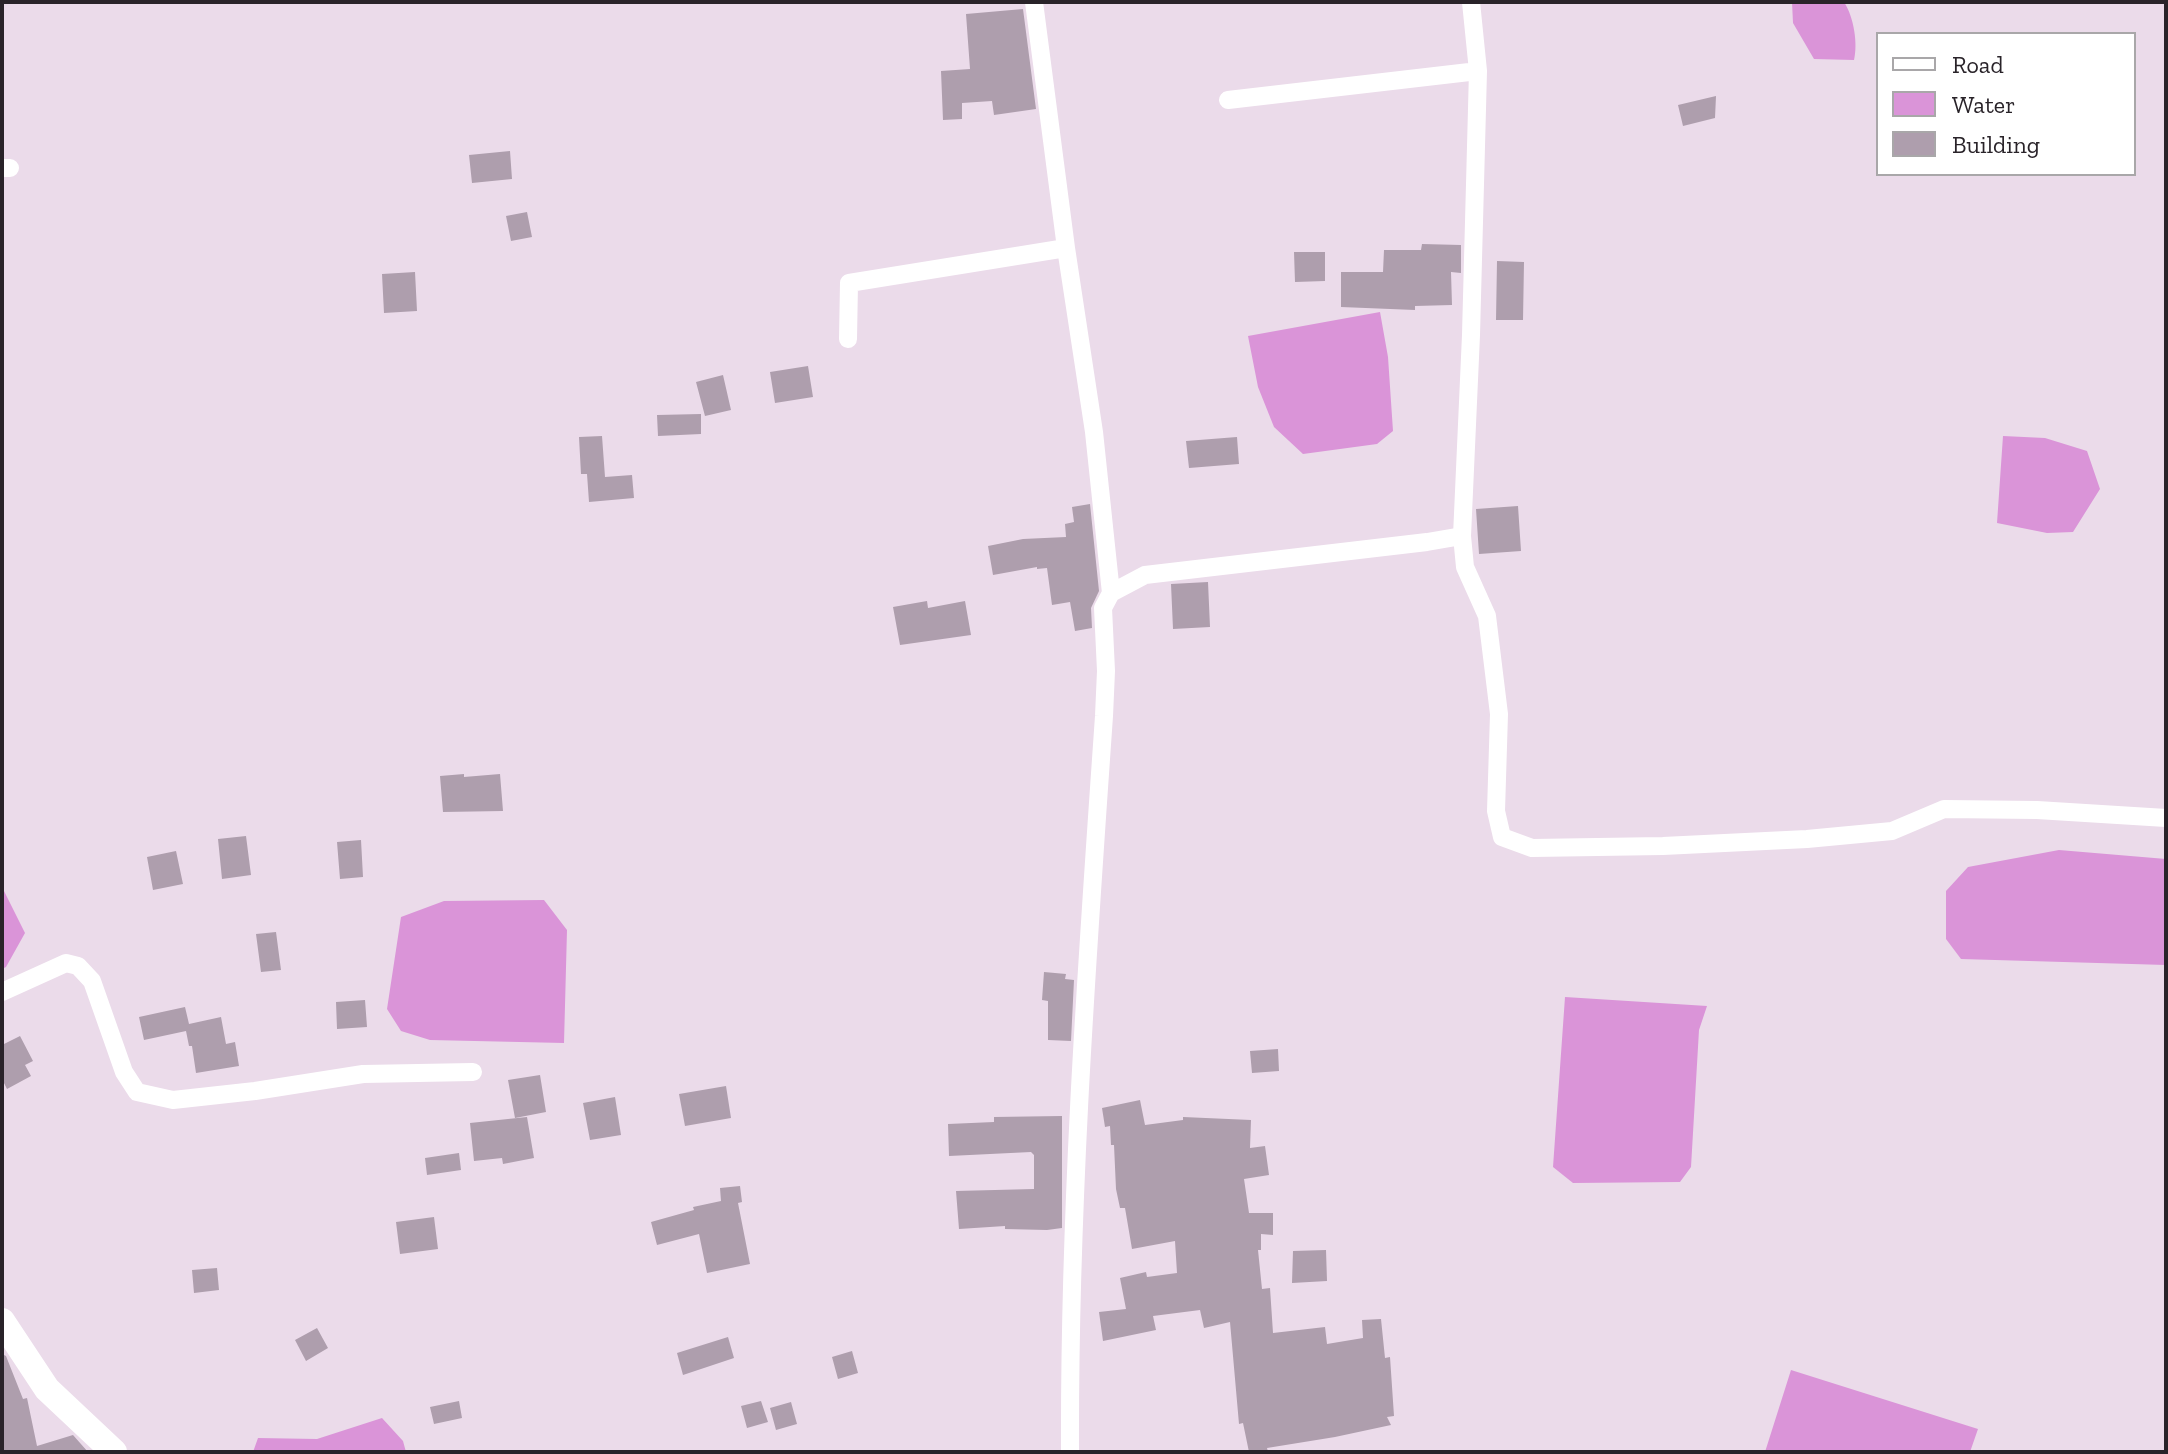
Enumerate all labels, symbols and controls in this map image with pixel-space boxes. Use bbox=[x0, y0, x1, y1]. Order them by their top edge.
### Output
legend bbox=[1876, 32, 2136, 176]
text: Road bbox=[1952, 50, 2004, 79]
text: Water bbox=[1952, 90, 2015, 119]
text: Building bbox=[1952, 130, 2040, 159]

